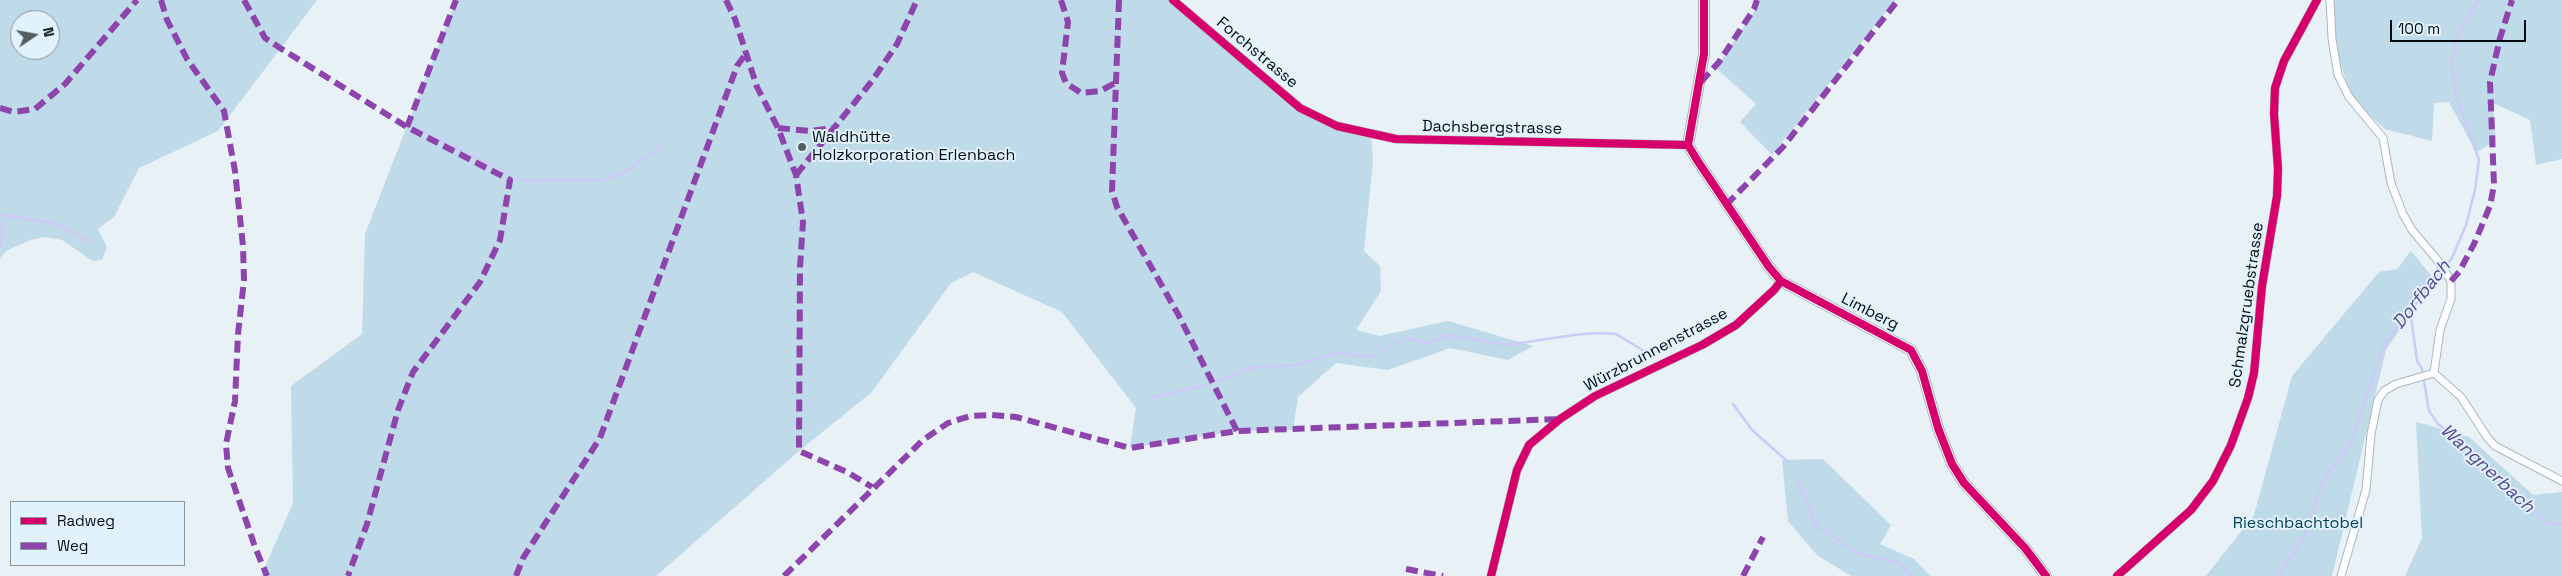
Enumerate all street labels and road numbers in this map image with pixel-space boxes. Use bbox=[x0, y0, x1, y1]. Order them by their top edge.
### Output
street label: Forchstrasse bbox=[1212, 13, 1302, 93]
street label: Dachsbergstrasse bbox=[1422, 117, 1562, 139]
street label: Schmalzgruebstrasse bbox=[2226, 221, 2268, 389]
street label: Limberg bbox=[1838, 289, 1902, 335]
street label: Würzbrunnenstrasse bbox=[1581, 304, 1731, 396]

